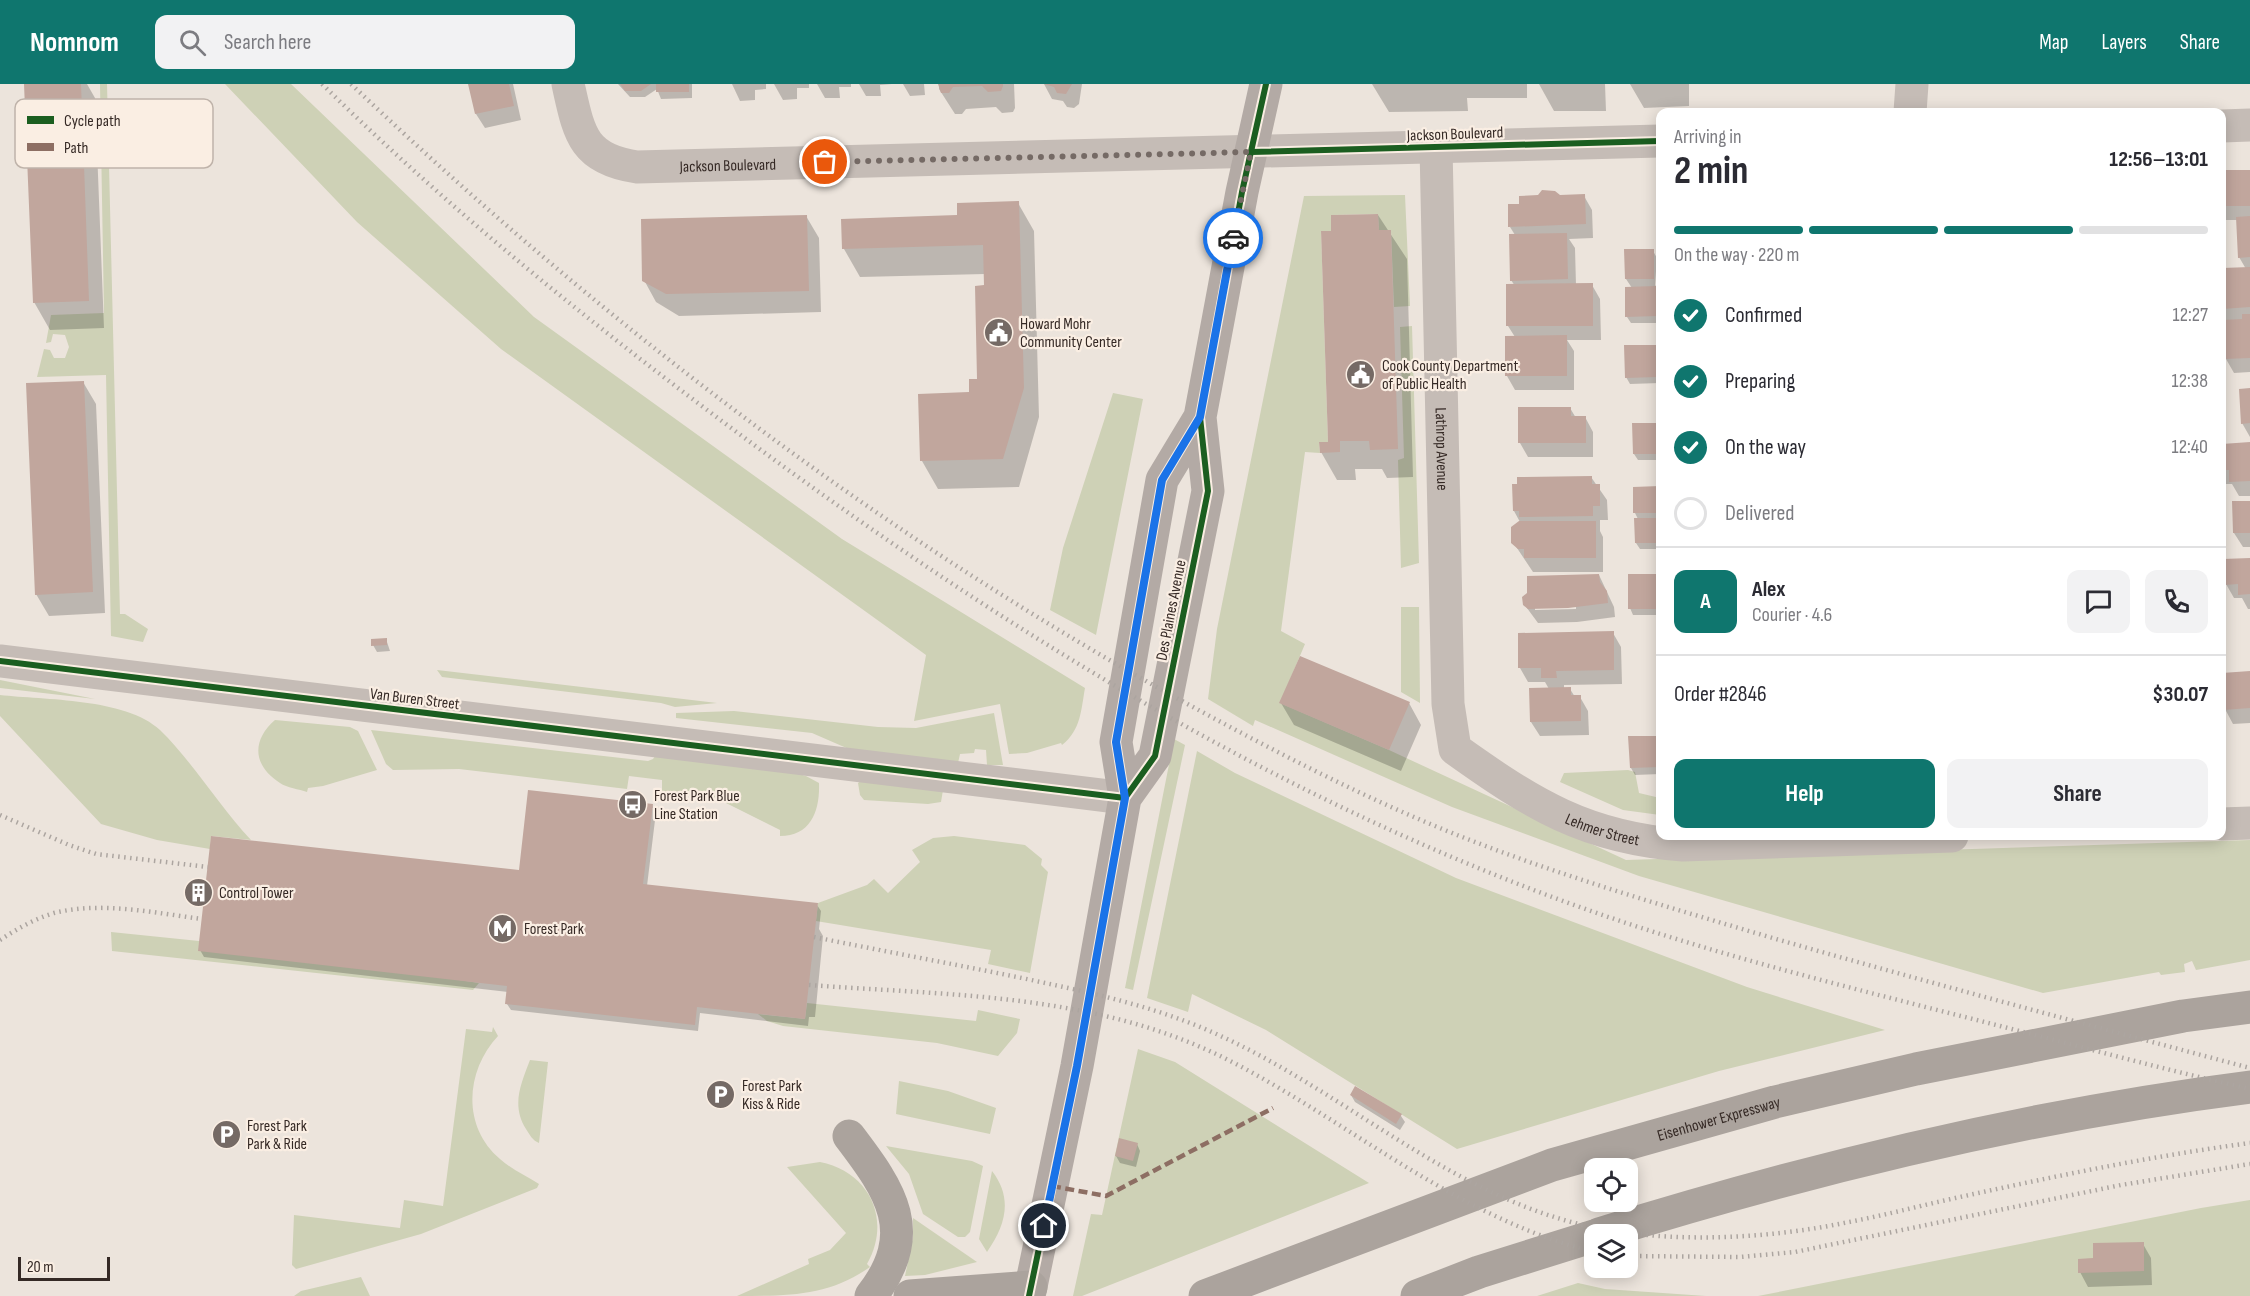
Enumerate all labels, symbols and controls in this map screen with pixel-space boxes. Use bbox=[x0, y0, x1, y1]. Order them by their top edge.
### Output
search box bbox=[155, 15, 575, 69]
text: Nomnom bbox=[30, 26, 119, 59]
icon: search bbox=[176, 26, 209, 59]
text: Search here bbox=[224, 29, 311, 56]
text: Map bbox=[2039, 30, 2068, 55]
text: Layers bbox=[2101, 30, 2147, 55]
text: Share bbox=[2180, 30, 2220, 55]
legend bbox=[15, 99, 213, 168]
text: Cycle path bbox=[64, 112, 121, 131]
street label: Jackson Boulevard bbox=[1406, 123, 1504, 146]
text: Arriving in bbox=[1674, 125, 1742, 149]
pin bbox=[799, 136, 850, 187]
text: Path bbox=[64, 139, 88, 158]
icon: bag bbox=[808, 145, 841, 178]
text: 12:56–13:01 bbox=[2109, 146, 2208, 173]
text: 2 min bbox=[1674, 148, 1748, 195]
street label: Jackson Boulevard bbox=[678, 155, 776, 177]
courier bbox=[1203, 208, 1263, 268]
icon: car bbox=[1217, 222, 1250, 255]
text: On the way · 220 m bbox=[1674, 243, 1799, 267]
icon: check bbox=[1674, 299, 1707, 332]
text: Confirmed bbox=[1725, 302, 1802, 329]
text: 12:27 bbox=[2173, 303, 2208, 327]
place label: Howard Mohr Community Center bbox=[1020, 315, 1122, 352]
public building icon: Howard Mohr Community Center bbox=[983, 316, 1015, 348]
place label: Cook County Department of Public Health bbox=[1382, 357, 1518, 394]
public building icon: Cook County Department of Public Health bbox=[1345, 358, 1377, 390]
icon: check bbox=[1674, 365, 1707, 398]
text: Preparing bbox=[1725, 368, 1795, 395]
text: 12:38 bbox=[2172, 369, 2208, 393]
street label: Lathrop Avenue bbox=[1431, 407, 1451, 491]
icon: check bbox=[1674, 431, 1707, 464]
text: On the way bbox=[1725, 434, 1806, 461]
text: 12:40 bbox=[2171, 435, 2208, 459]
text: Delivered bbox=[1725, 500, 1794, 527]
street label: Des Plaines Avenue bbox=[1152, 558, 1191, 662]
button: chat bbox=[2067, 570, 2130, 633]
button: phone bbox=[2145, 570, 2208, 633]
text: Alex bbox=[1752, 576, 1785, 603]
text: A bbox=[1700, 588, 1711, 615]
text: Courier · 4.6 bbox=[1752, 603, 1832, 627]
text: Order #2846 bbox=[1674, 681, 1767, 708]
text: $30.07 bbox=[2152, 681, 2208, 708]
street label: Van Buren Street bbox=[369, 685, 461, 714]
button: Help bbox=[1674, 759, 1935, 828]
button: Share bbox=[1947, 759, 2208, 828]
place label: Forest Park Blue Line Station bbox=[654, 787, 740, 824]
bus stop icon: Forest Park Blue Line Station bbox=[617, 788, 649, 820]
street label: Lehmer Street bbox=[1562, 810, 1641, 850]
building icon: Control Tower bbox=[182, 876, 214, 908]
place label: Control Tower bbox=[219, 884, 294, 903]
metro station icon: Forest Park bbox=[487, 912, 519, 944]
place label: Forest Park bbox=[524, 920, 584, 939]
place label: Forest Park Kiss & Ride bbox=[742, 1077, 802, 1114]
parking icon: Forest Park Kiss & Ride bbox=[705, 1078, 737, 1110]
street label: Eisenhower Expressway bbox=[1655, 1093, 1782, 1146]
place label: Forest Park Park & Ride bbox=[247, 1117, 307, 1154]
parking icon: Forest Park Park & Ride bbox=[210, 1118, 242, 1150]
map controls bbox=[1584, 1158, 1638, 1278]
button: locate bbox=[1584, 1158, 1638, 1212]
pin bbox=[1018, 1200, 1069, 1251]
icon: home bbox=[1027, 1209, 1060, 1242]
button: layers bbox=[1584, 1224, 1638, 1278]
scale bar bbox=[18, 1254, 110, 1282]
text: 20 m bbox=[27, 1258, 54, 1277]

